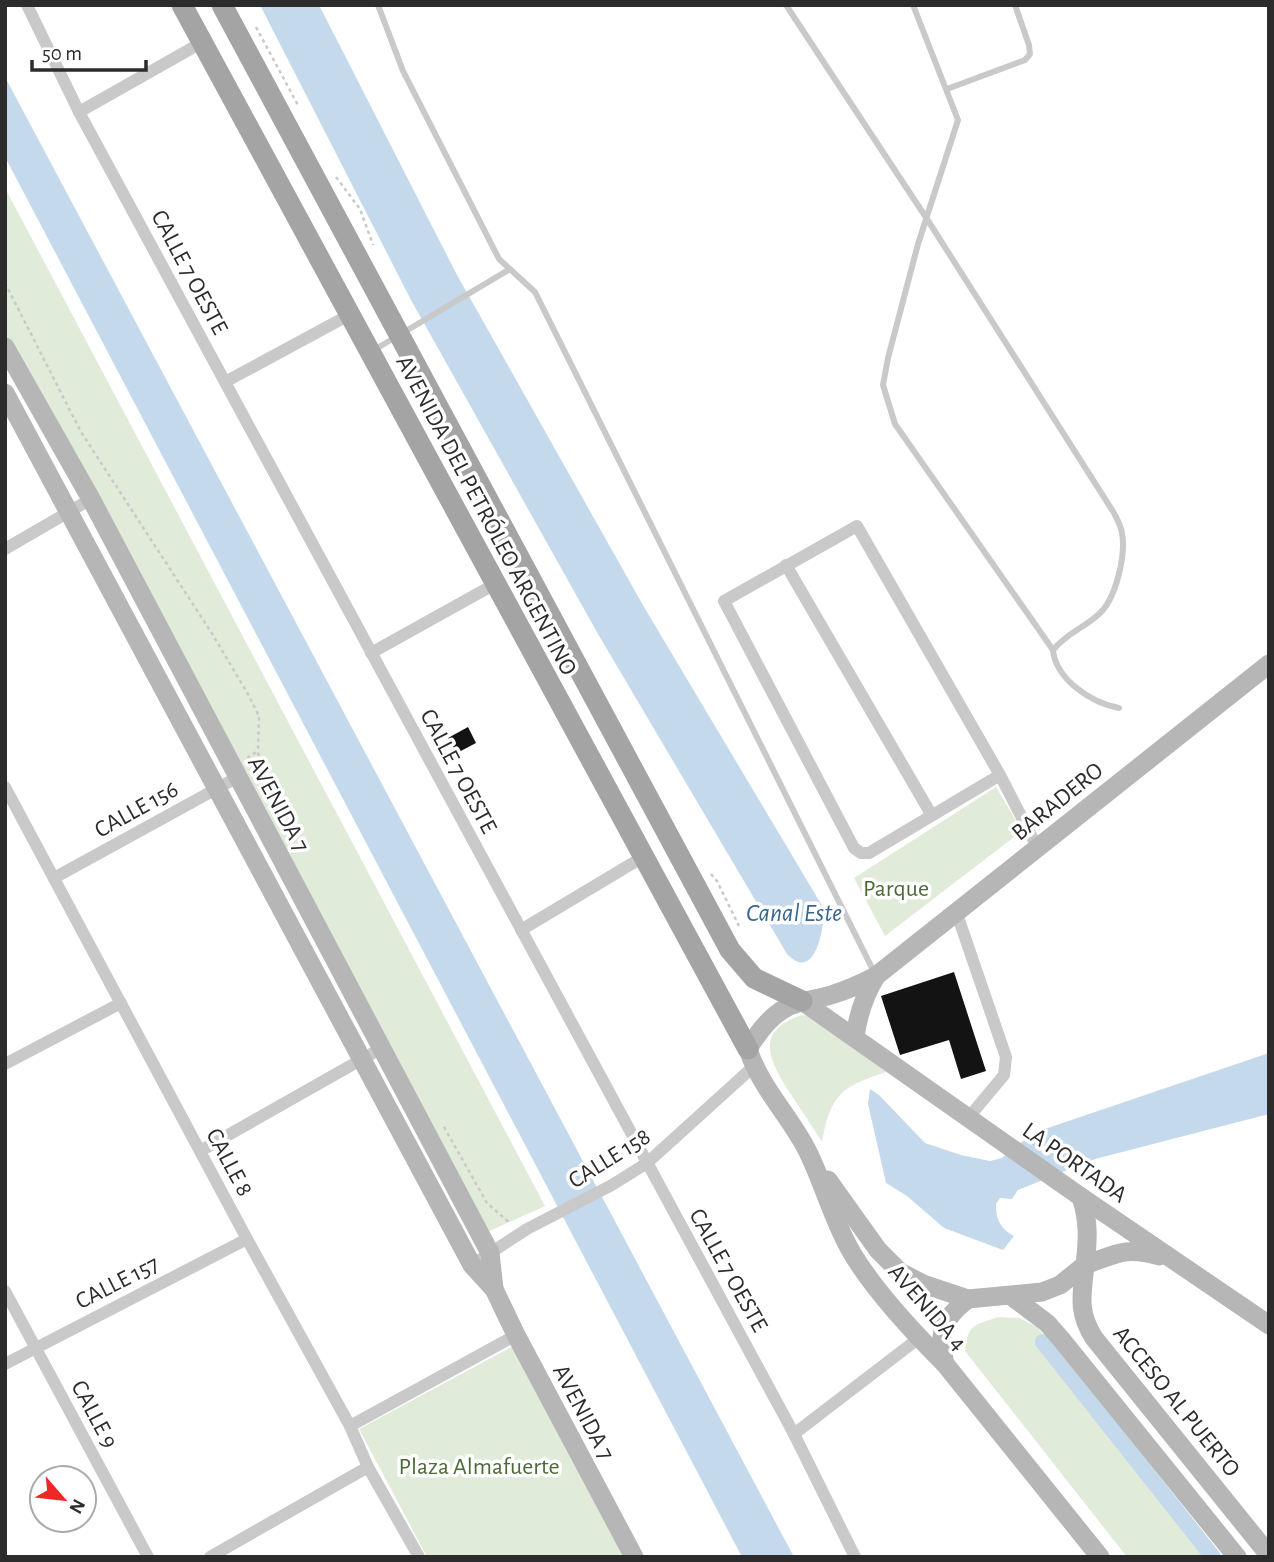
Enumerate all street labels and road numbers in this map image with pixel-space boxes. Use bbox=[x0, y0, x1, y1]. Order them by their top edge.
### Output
street label: CALLE 7 OESTE bbox=[146, 206, 232, 339]
street label: AVENIDA DEL PETRÓLEO ARGENTINO bbox=[391, 351, 583, 679]
street label: CALLE 7 OESTE bbox=[415, 705, 501, 838]
street label: AVENIDA 7 bbox=[243, 753, 313, 856]
street label: BARADERO bbox=[1008, 758, 1108, 846]
street label: CALLE 156 bbox=[91, 777, 182, 843]
street label: LA PORTADA bbox=[1018, 1118, 1131, 1208]
street label: CALLE 158 bbox=[564, 1124, 655, 1193]
street label: CALLE 8 bbox=[201, 1125, 257, 1200]
street label: CALLE 7 OESTE bbox=[684, 1205, 772, 1337]
street label: CALLE 157 bbox=[72, 1252, 163, 1314]
street label: AVENIDA 4 bbox=[883, 1260, 971, 1355]
street label: ACCESO AL PUERTO bbox=[1108, 1322, 1244, 1481]
street label: AVENIDA 7 bbox=[548, 1361, 618, 1464]
street label: CALLE 9 bbox=[66, 1377, 122, 1452]

